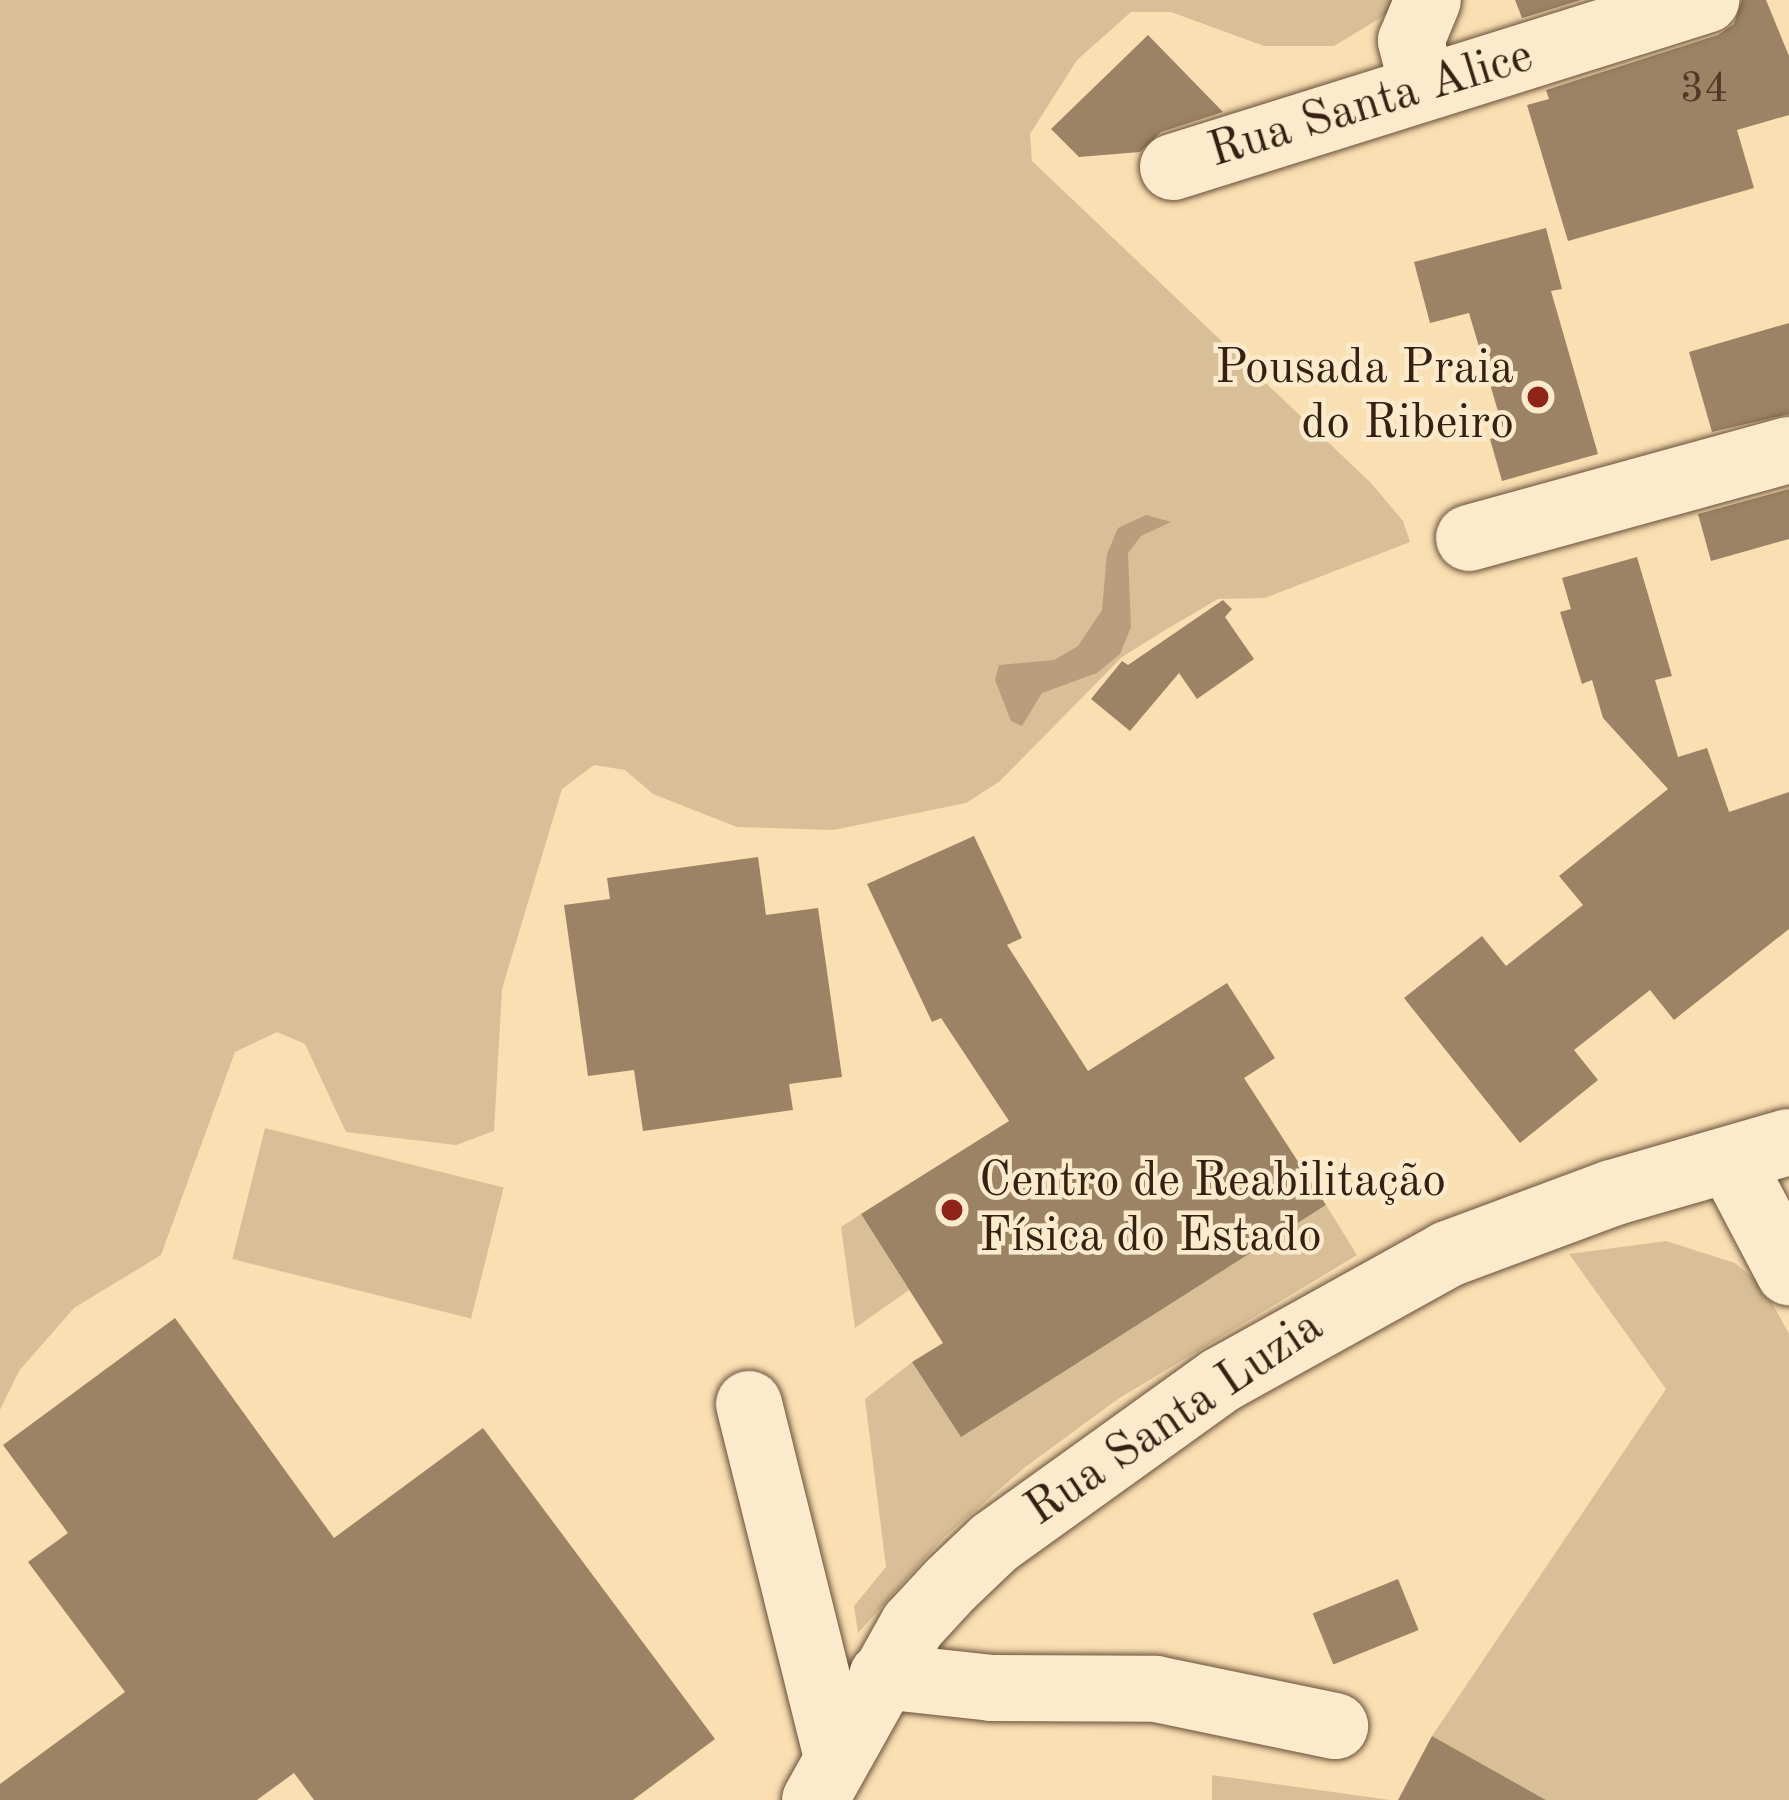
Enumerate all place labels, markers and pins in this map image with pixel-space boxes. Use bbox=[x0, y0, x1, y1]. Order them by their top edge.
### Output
place label: Pousada Praia do Ribeiro bbox=[1215, 340, 1514, 453]
marker: Pousada Praia do Ribeiro bbox=[1525, 384, 1551, 410]
place label: Centro de Reabilitação Física do Estado bbox=[979, 1153, 1446, 1266]
marker: Centro de Reabilitação Física do Estado bbox=[936, 1194, 968, 1226]

